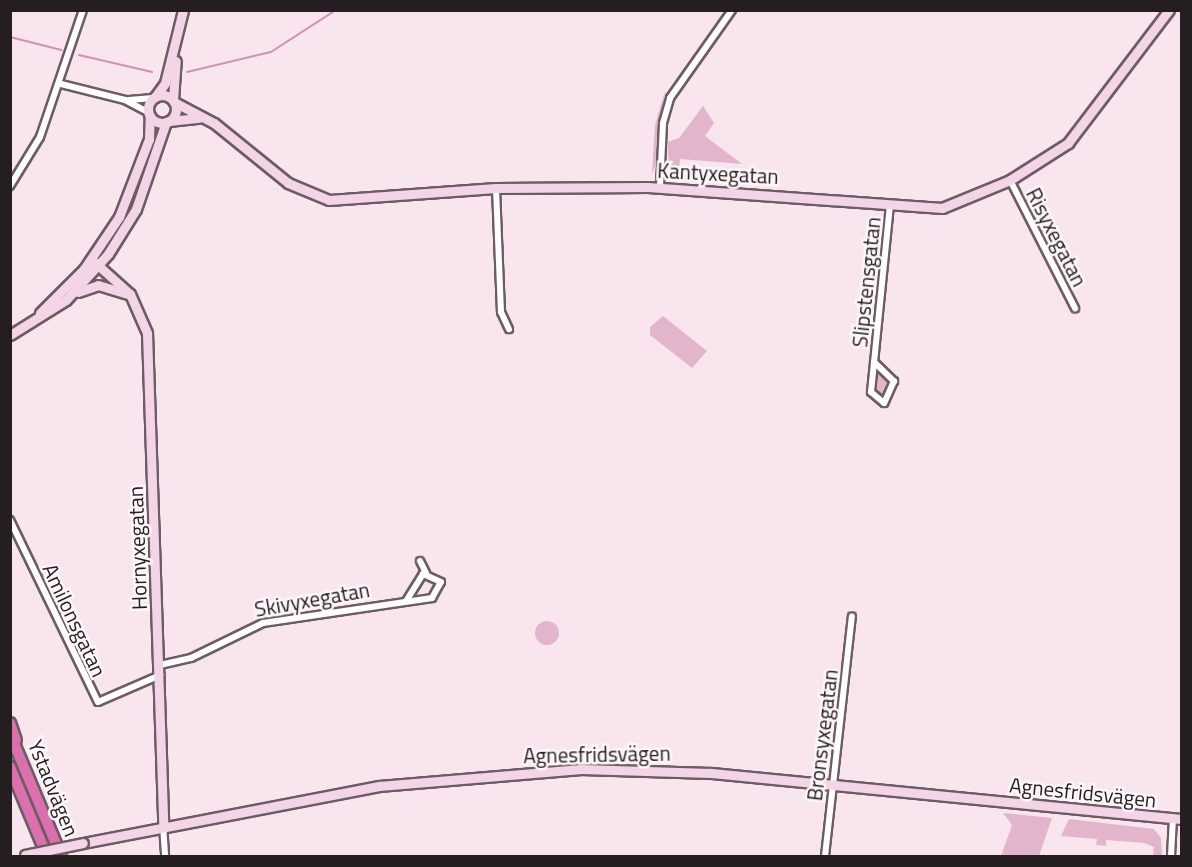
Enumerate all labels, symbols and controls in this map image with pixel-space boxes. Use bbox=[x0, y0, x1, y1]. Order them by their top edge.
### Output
street label: Kantyxegatan bbox=[657, 157, 779, 189]
street label: Risyxegatan bbox=[1021, 183, 1093, 291]
street label: Slipstensgatan bbox=[847, 216, 885, 348]
street label: Hornyxegatan bbox=[122, 486, 152, 610]
street label: Amilonsgatan bbox=[38, 559, 112, 681]
street label: Skivyxegatan bbox=[252, 576, 372, 622]
street label: Bronsyxegatan bbox=[801, 668, 843, 802]
street label: Ystadvägen bbox=[23, 736, 85, 840]
street label: Agnesfridsvägen bbox=[523, 740, 671, 768]
street label: Agnesfridsvägen bbox=[1008, 772, 1158, 812]

